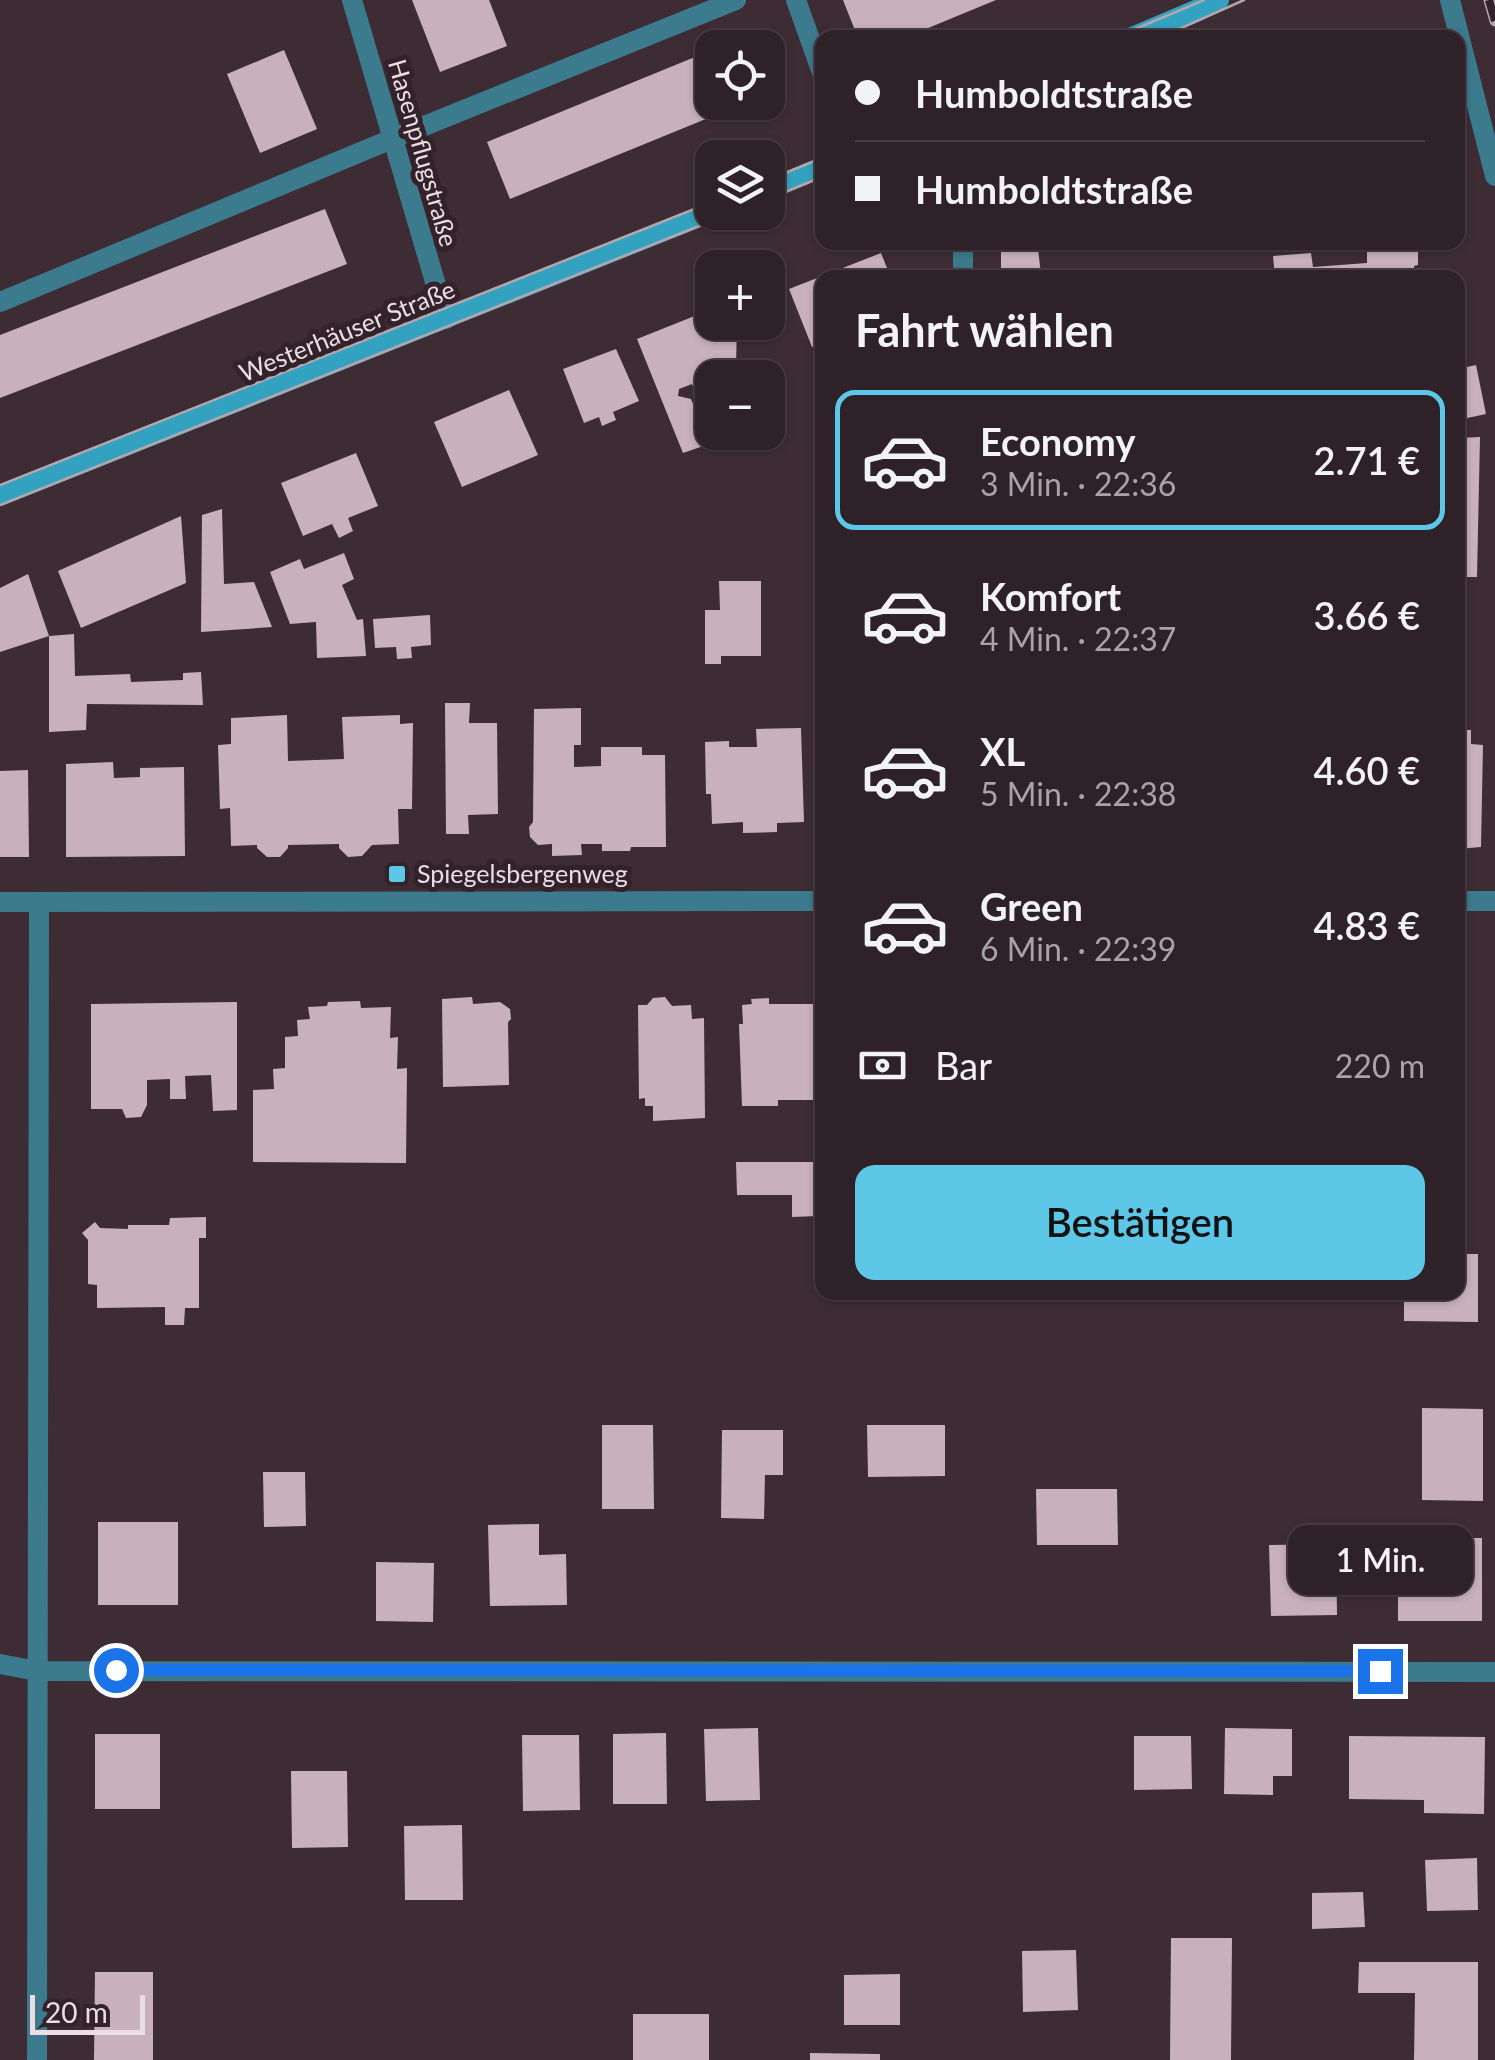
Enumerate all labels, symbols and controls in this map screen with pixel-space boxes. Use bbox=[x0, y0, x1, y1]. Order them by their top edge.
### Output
map controls bbox=[695, 30, 785, 450]
button: locate bbox=[695, 30, 785, 120]
street label: Hasenpflugstraße bbox=[383, 56, 465, 250]
text: Humboldtstraße bbox=[915, 70, 1193, 116]
button: layers bbox=[695, 140, 785, 230]
text: Humboldtstraße bbox=[915, 166, 1193, 212]
button: + bbox=[695, 250, 785, 340]
street label: Westerhäuser Straße bbox=[234, 273, 459, 387]
text: Fahrt wählen bbox=[855, 303, 1114, 357]
button: − bbox=[695, 360, 785, 450]
icon: car bbox=[860, 415, 950, 505]
text: Economy bbox=[980, 418, 1135, 464]
text: 2.71 € bbox=[1313, 437, 1420, 483]
text: 3 Min. · 22:36 bbox=[980, 464, 1176, 503]
icon: car bbox=[860, 570, 950, 660]
text: Komfort bbox=[980, 573, 1121, 619]
text: 3.66 € bbox=[1313, 592, 1420, 638]
text: 4 Min. · 22:37 bbox=[980, 619, 1176, 658]
icon: car bbox=[860, 725, 950, 815]
text: XL bbox=[980, 728, 1025, 774]
text: 4.60 € bbox=[1313, 747, 1420, 793]
text: 5 Min. · 22:38 bbox=[980, 774, 1176, 813]
place label: Spiegelsbergenweg bbox=[417, 858, 628, 888]
marker: Spiegelsbergenweg bbox=[386, 863, 408, 885]
icon: car bbox=[860, 880, 950, 970]
text: Green bbox=[980, 883, 1083, 929]
text: 4.83 € bbox=[1313, 902, 1420, 948]
text: 6 Min. · 22:39 bbox=[980, 929, 1176, 968]
icon: cash bbox=[855, 1038, 910, 1093]
text: Bar bbox=[935, 1042, 992, 1088]
text: 220 m bbox=[1335, 1046, 1425, 1085]
button: Bestätigen bbox=[855, 1165, 1425, 1280]
callout: 1 Min. bbox=[1288, 1526, 1472, 1596]
text: 1 Min. bbox=[1336, 1540, 1425, 1579]
route start bbox=[94, 1648, 139, 1693]
route end bbox=[1358, 1649, 1403, 1694]
scale bar bbox=[30, 1990, 145, 2034]
text: 20 m bbox=[45, 1995, 108, 2029]

